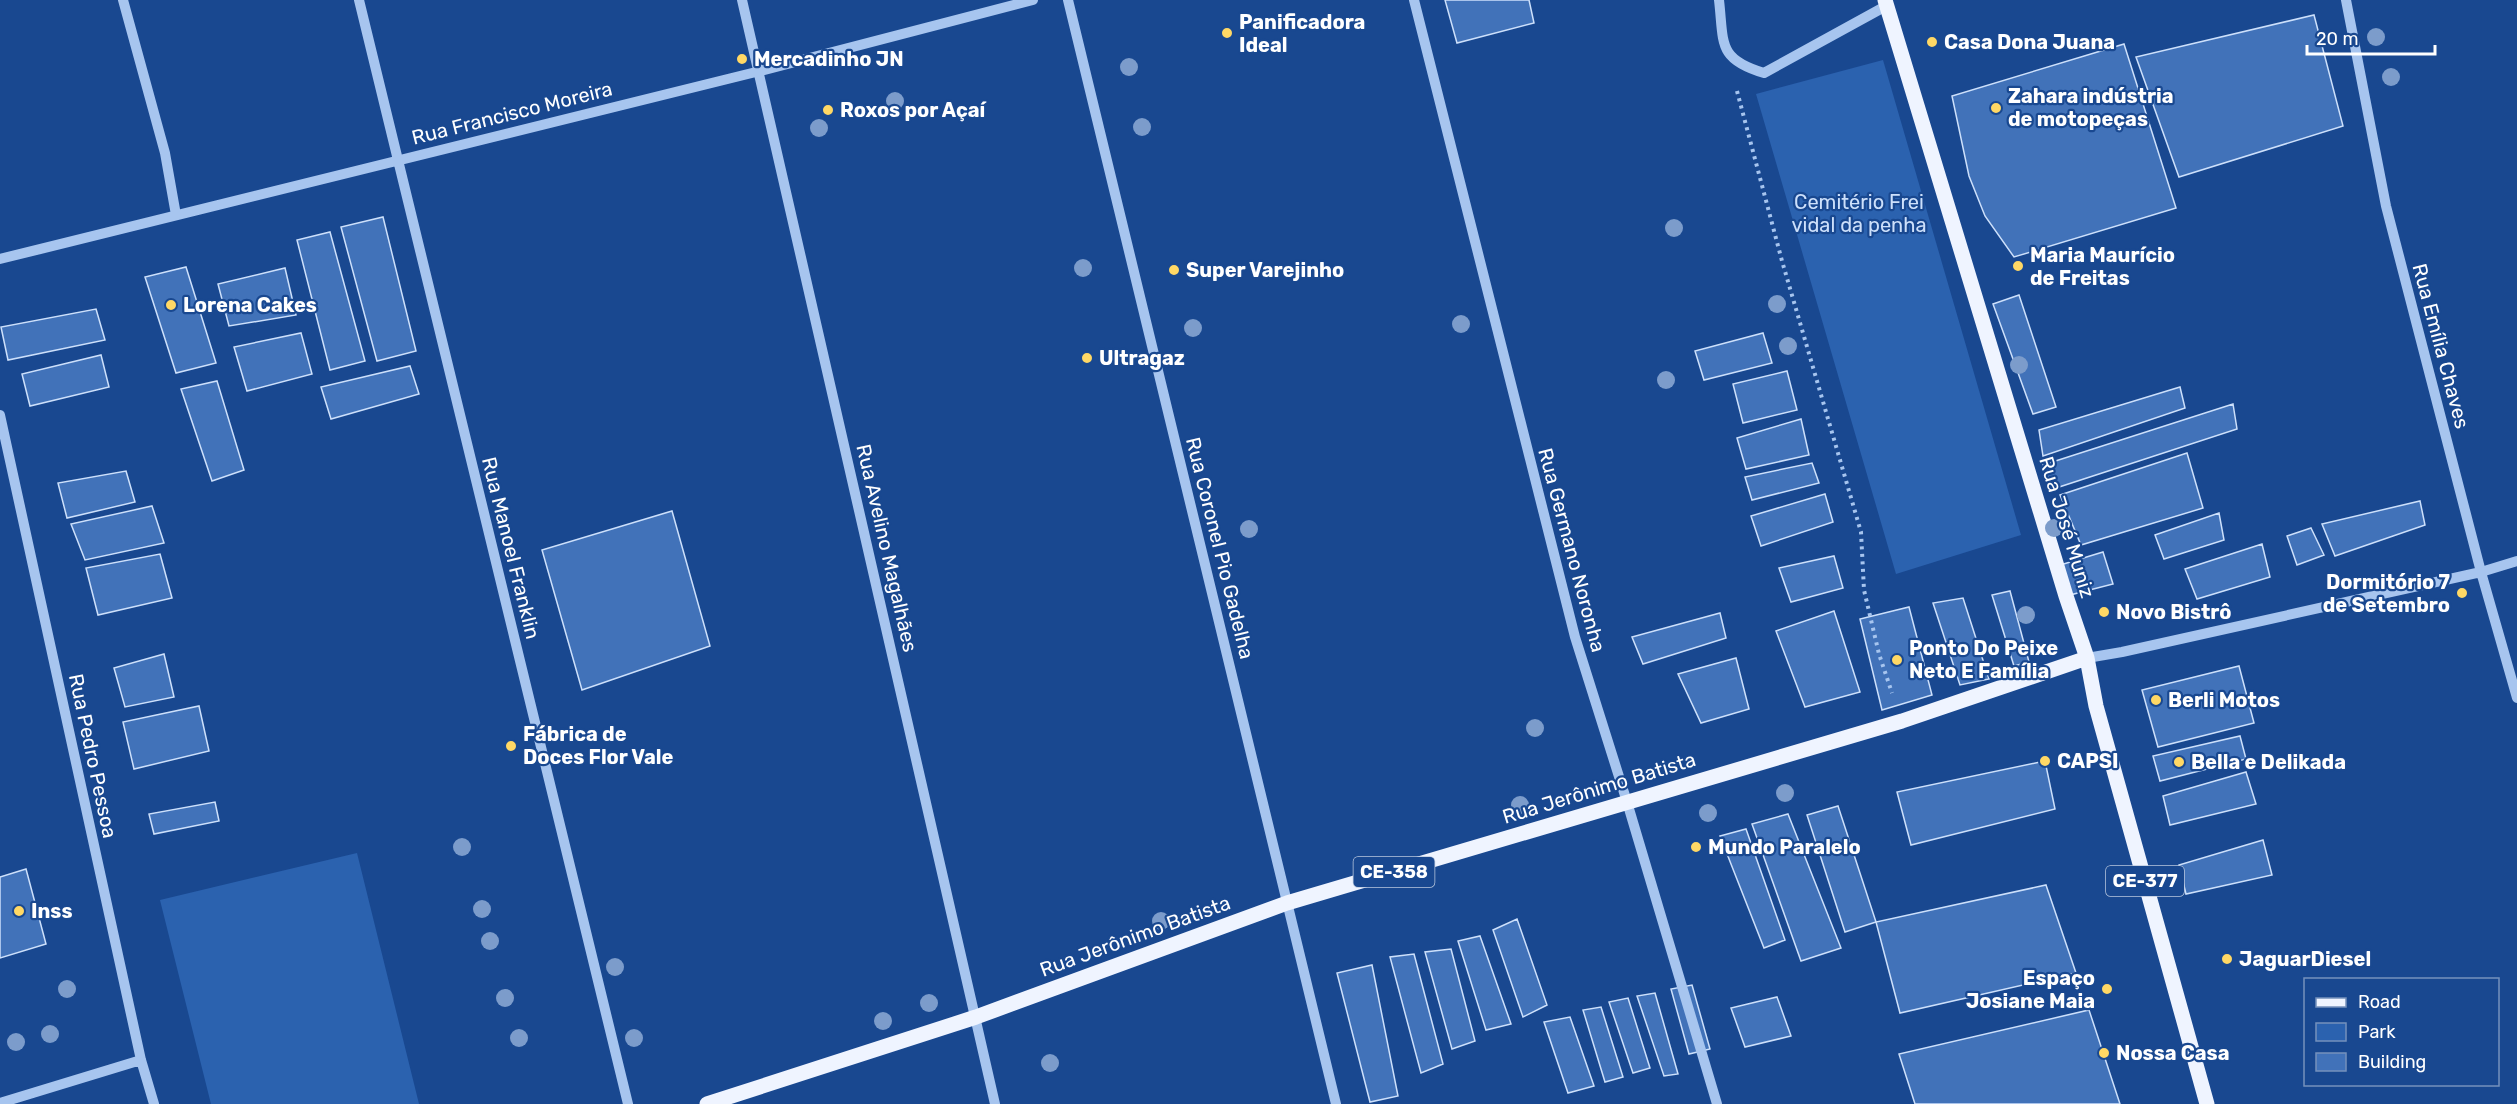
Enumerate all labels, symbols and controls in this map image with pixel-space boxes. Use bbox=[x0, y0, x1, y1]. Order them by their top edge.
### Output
place label: Panificadora Ideal bbox=[1239, 10, 1365, 57]
scale bar bbox=[2307, 18, 2434, 56]
marker: Panificadora Ideal bbox=[1220, 26, 1234, 40]
text: 20 m bbox=[2316, 28, 2358, 50]
place label: Casa Dona Juana bbox=[1944, 30, 2115, 54]
marker: Casa Dona Juana bbox=[1925, 35, 1939, 49]
place label: Mercadinho JN bbox=[754, 47, 904, 71]
marker: Mercadinho JN bbox=[735, 52, 749, 66]
street label: Rua Francisco Moreira bbox=[409, 76, 615, 150]
place label: Zahara indústria de motopeças bbox=[2008, 84, 2174, 131]
place label: Roxos por Açaí bbox=[840, 98, 986, 122]
marker: Zahara indústria de motopeças bbox=[1989, 101, 2003, 115]
marker: Roxos por Açaí bbox=[821, 103, 835, 117]
park label: Cemitério Frei vidal da penha bbox=[1792, 190, 1926, 237]
place label: Maria Maurício de Freitas bbox=[2030, 243, 2175, 290]
place label: Super Varejinho bbox=[1186, 258, 1344, 282]
marker: Maria Maurício de Freitas bbox=[2011, 259, 2025, 273]
street label: Rua Emília Chaves bbox=[2407, 261, 2475, 431]
marker: Super Varejinho bbox=[1167, 263, 1181, 277]
place label: Lorena Cakes bbox=[183, 293, 317, 317]
marker: Lorena Cakes bbox=[164, 298, 178, 312]
place label: Ultragaz bbox=[1099, 346, 1185, 370]
marker: Ultragaz bbox=[1080, 351, 1094, 365]
street label: Rua Coronel Pio Gadelha bbox=[1181, 435, 1259, 661]
street label: Rua Avelino Magalhães bbox=[851, 442, 923, 654]
street label: Rua Germano Noronha bbox=[1533, 445, 1611, 655]
street label: Rua José Muniz bbox=[2034, 453, 2100, 601]
street label: Rua Manoel Franklin bbox=[477, 455, 545, 641]
place label: Dormitório 7 de Setembro bbox=[2323, 570, 2450, 617]
marker: Dormitório 7 de Setembro bbox=[2455, 586, 2469, 600]
place label: Novo Bistrô bbox=[2116, 600, 2232, 624]
marker: Novo Bistrô bbox=[2097, 605, 2111, 619]
place label: Ponto Do Peixe Neto E Família bbox=[1909, 636, 2058, 683]
marker: Ponto Do Peixe Neto E Família bbox=[1890, 653, 1904, 667]
street label: Rua Pedro Pessoa bbox=[64, 672, 122, 840]
place label: Berli Motos bbox=[2168, 688, 2280, 712]
marker: Berli Motos bbox=[2149, 693, 2163, 707]
place label: Fábrica de Doces Flor Vale bbox=[523, 722, 673, 769]
marker: Fábrica de Doces Flor Vale bbox=[504, 739, 518, 753]
street label: Rua Jerônimo Batista bbox=[1499, 747, 1699, 829]
place label: CAPSI bbox=[2057, 749, 2118, 773]
place label: Bella e Delikada bbox=[2191, 750, 2346, 774]
marker: CAPSI bbox=[2038, 754, 2052, 768]
marker: Bella e Delikada bbox=[2172, 755, 2186, 769]
place label: Mundo Paralelo bbox=[1708, 835, 1861, 859]
marker: Mundo Paralelo bbox=[1689, 840, 1703, 854]
road number: CE-358 bbox=[1354, 857, 1434, 887]
road number: CE-377 bbox=[2106, 866, 2184, 896]
street label: Rua Jerônimo Batista bbox=[1036, 890, 1234, 982]
place label: Inss bbox=[31, 899, 72, 923]
marker: Inss bbox=[12, 904, 26, 918]
place label: JaguarDiesel bbox=[2239, 947, 2371, 971]
marker: JaguarDiesel bbox=[2220, 952, 2234, 966]
place label: Espaço Josiane Maia bbox=[1966, 966, 2095, 1013]
legend bbox=[2304, 978, 2499, 1086]
marker: Espaço Josiane Maia bbox=[2100, 982, 2114, 996]
text: Road bbox=[2358, 991, 2401, 1013]
text: Park bbox=[2358, 1021, 2396, 1043]
place label: Nossa Casa bbox=[2116, 1041, 2229, 1065]
marker: Nossa Casa bbox=[2097, 1046, 2111, 1060]
text: Building bbox=[2358, 1051, 2426, 1073]

